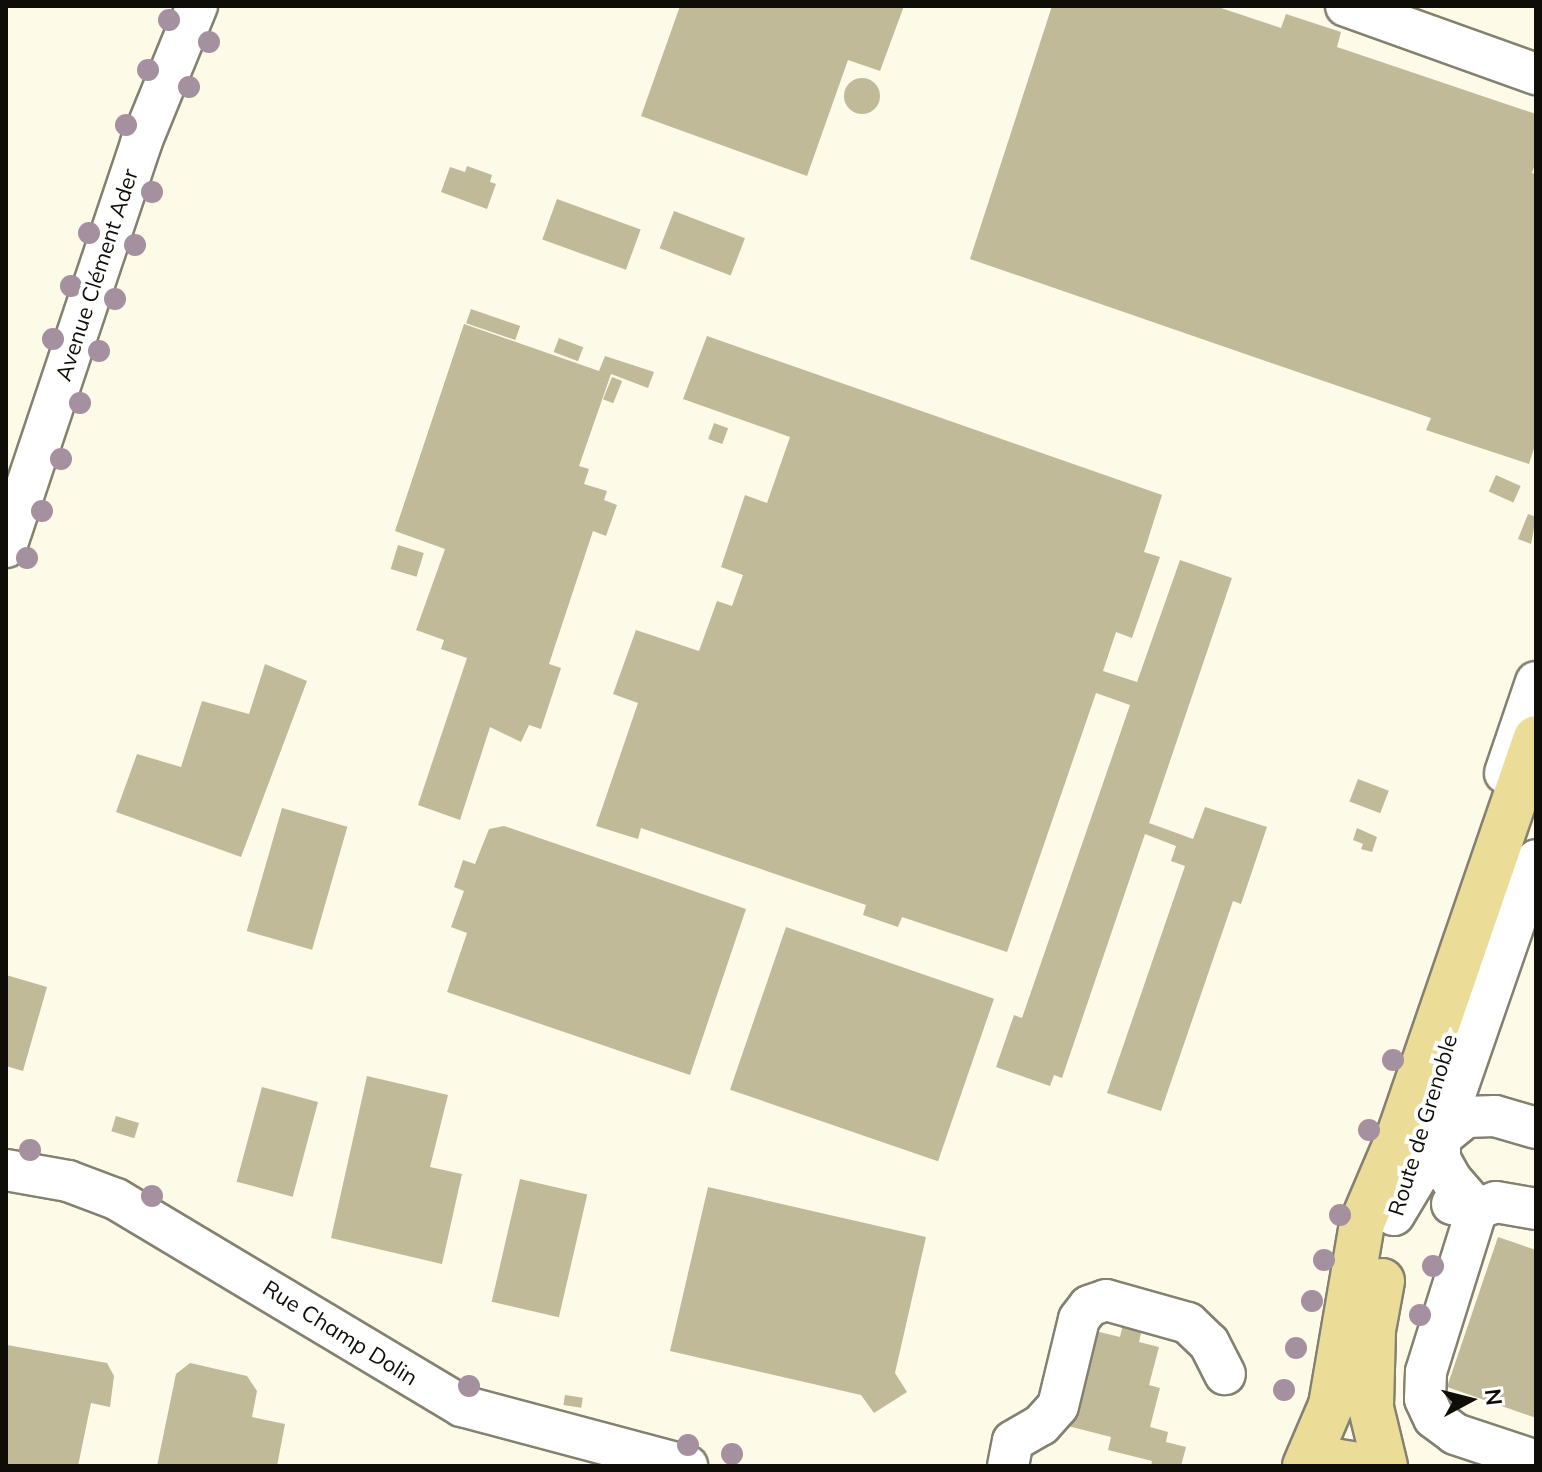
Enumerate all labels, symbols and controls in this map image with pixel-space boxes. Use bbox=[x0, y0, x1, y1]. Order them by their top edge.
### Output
street label: Avenue Clément Ader bbox=[50, 166, 144, 384]
street label: Route de Grenoble bbox=[1383, 1031, 1463, 1219]
street label: Rue Champ Dolin bbox=[258, 1275, 422, 1391]
north arrow bbox=[1430, 1360, 1510, 1440]
text: N bbox=[1479, 1387, 1509, 1407]

